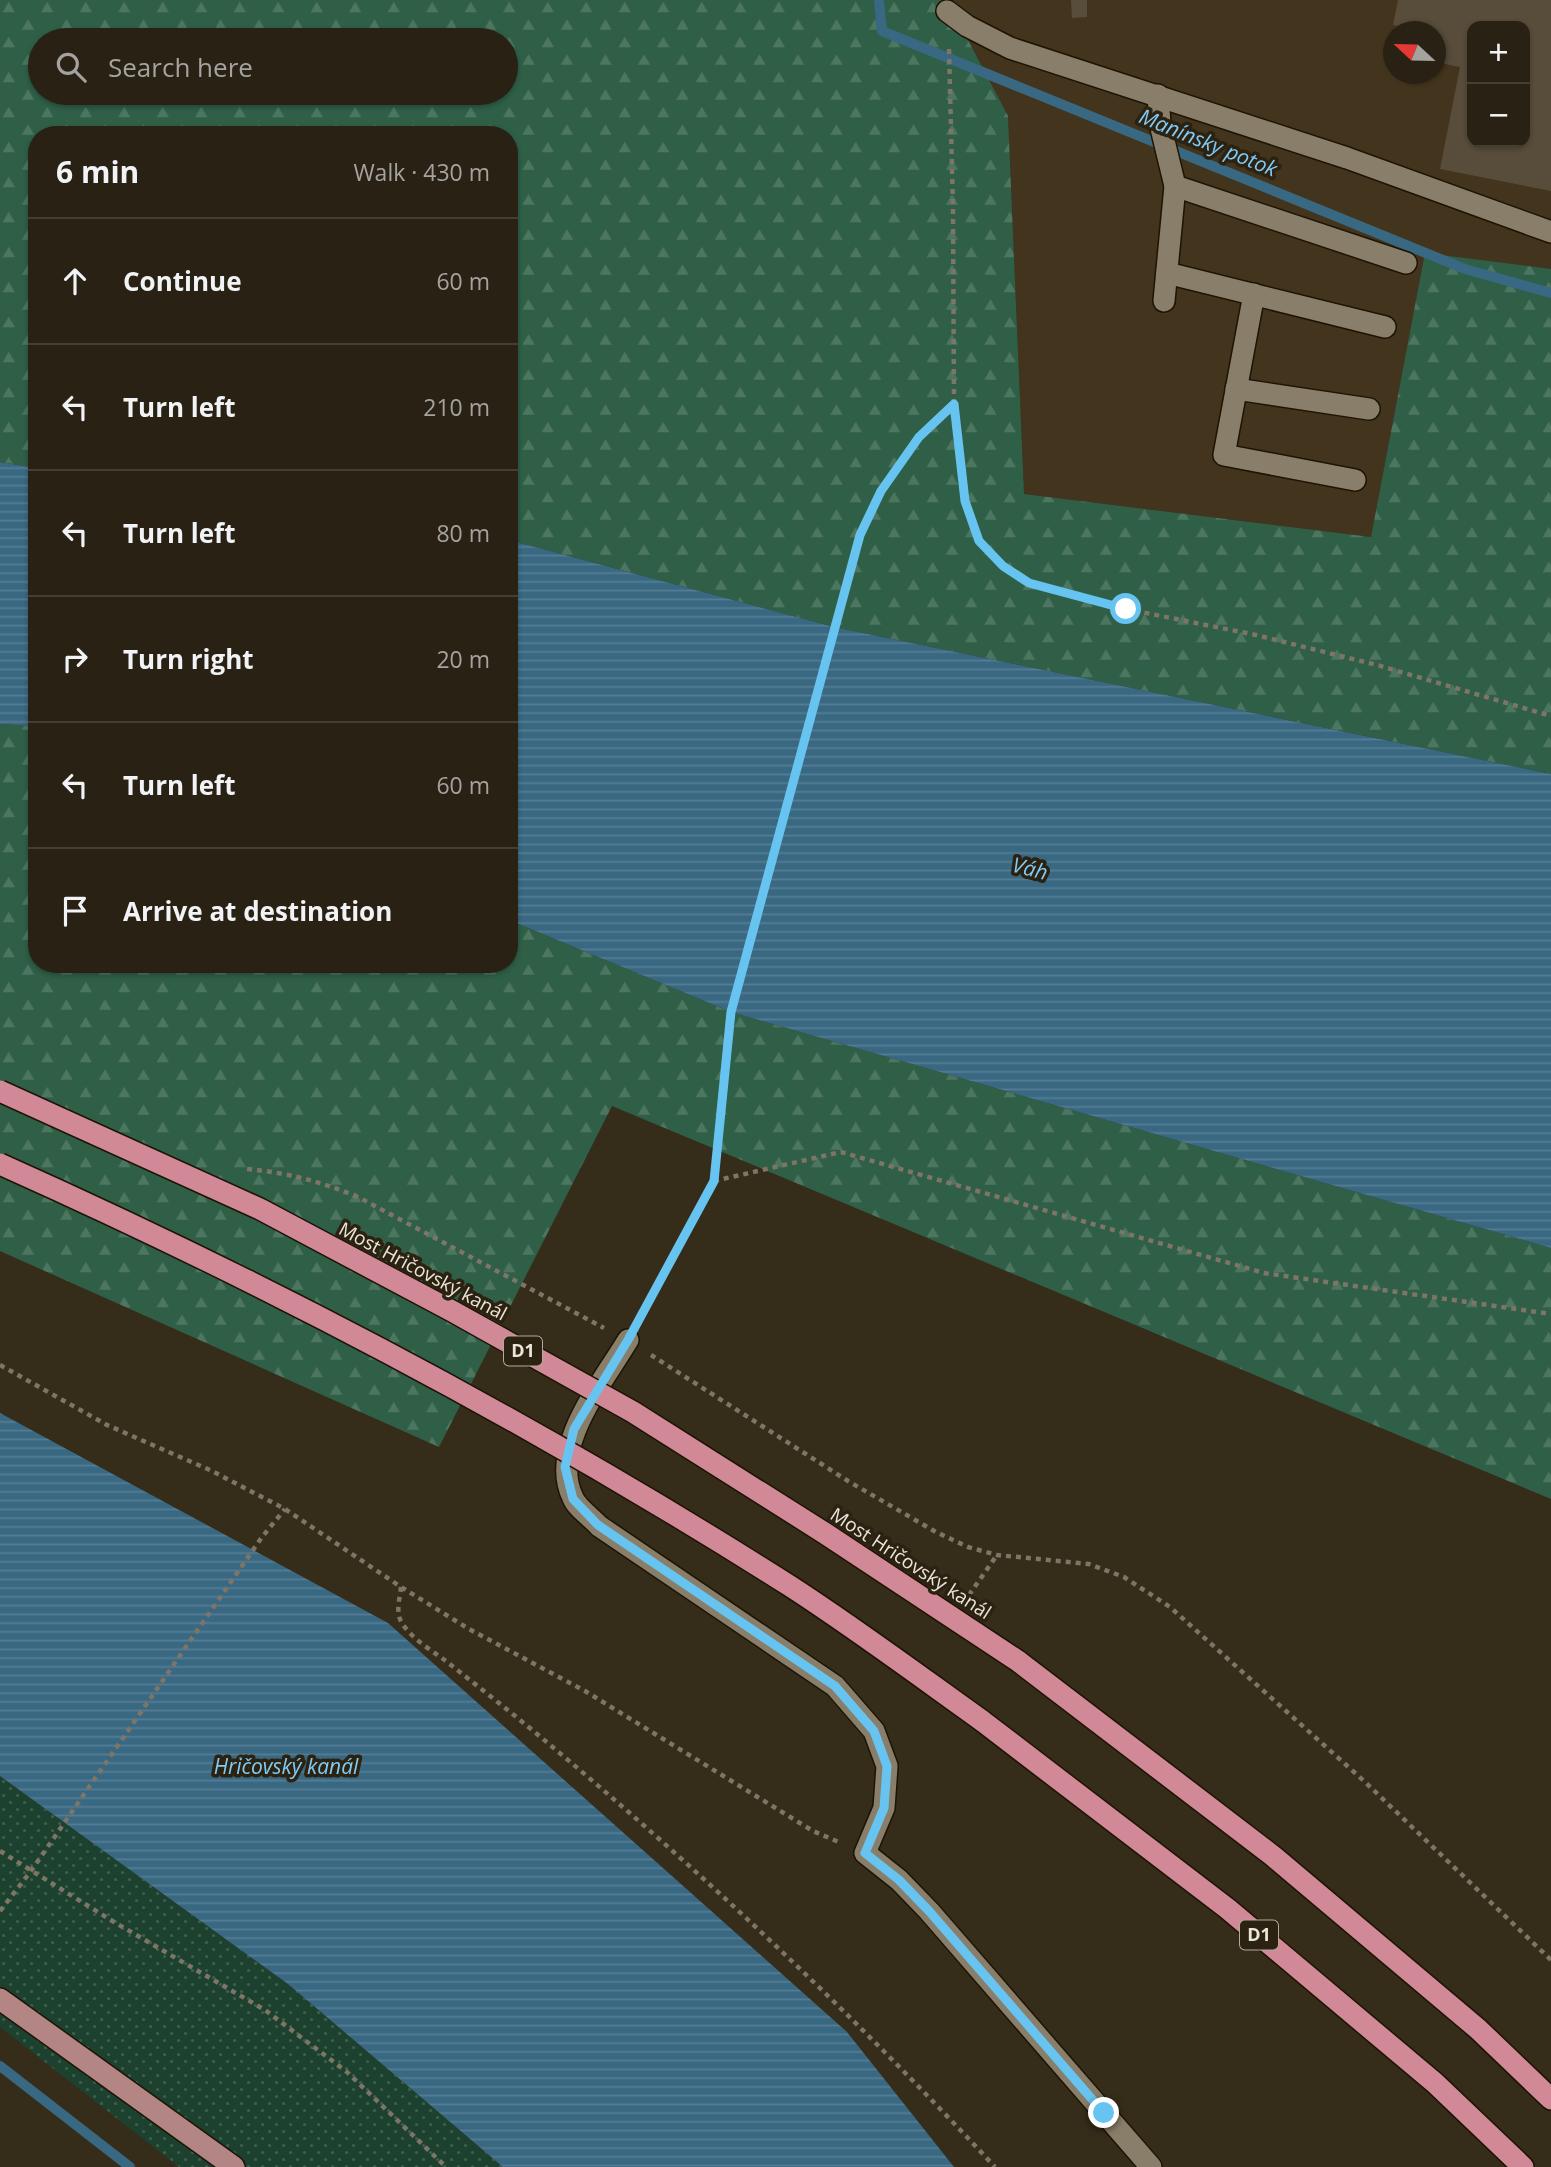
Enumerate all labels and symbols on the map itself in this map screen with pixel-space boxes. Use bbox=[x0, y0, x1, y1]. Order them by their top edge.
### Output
north arrow bbox=[1383, 21, 1446, 84]
water label: Manínsky potok bbox=[1135, 102, 1282, 183]
route start bbox=[1110, 593, 1141, 624]
water label: Váh bbox=[1010, 850, 1051, 886]
street label: Most Hričovský kanál bbox=[334, 1216, 512, 1326]
road number: D1 bbox=[504, 1336, 542, 1366]
street label: Most Hričovský kanál bbox=[826, 1501, 996, 1625]
water label: Hričovský kanál bbox=[214, 1752, 359, 1780]
road number: D1 bbox=[1240, 1921, 1278, 1950]
route end bbox=[1088, 2097, 1119, 2128]

